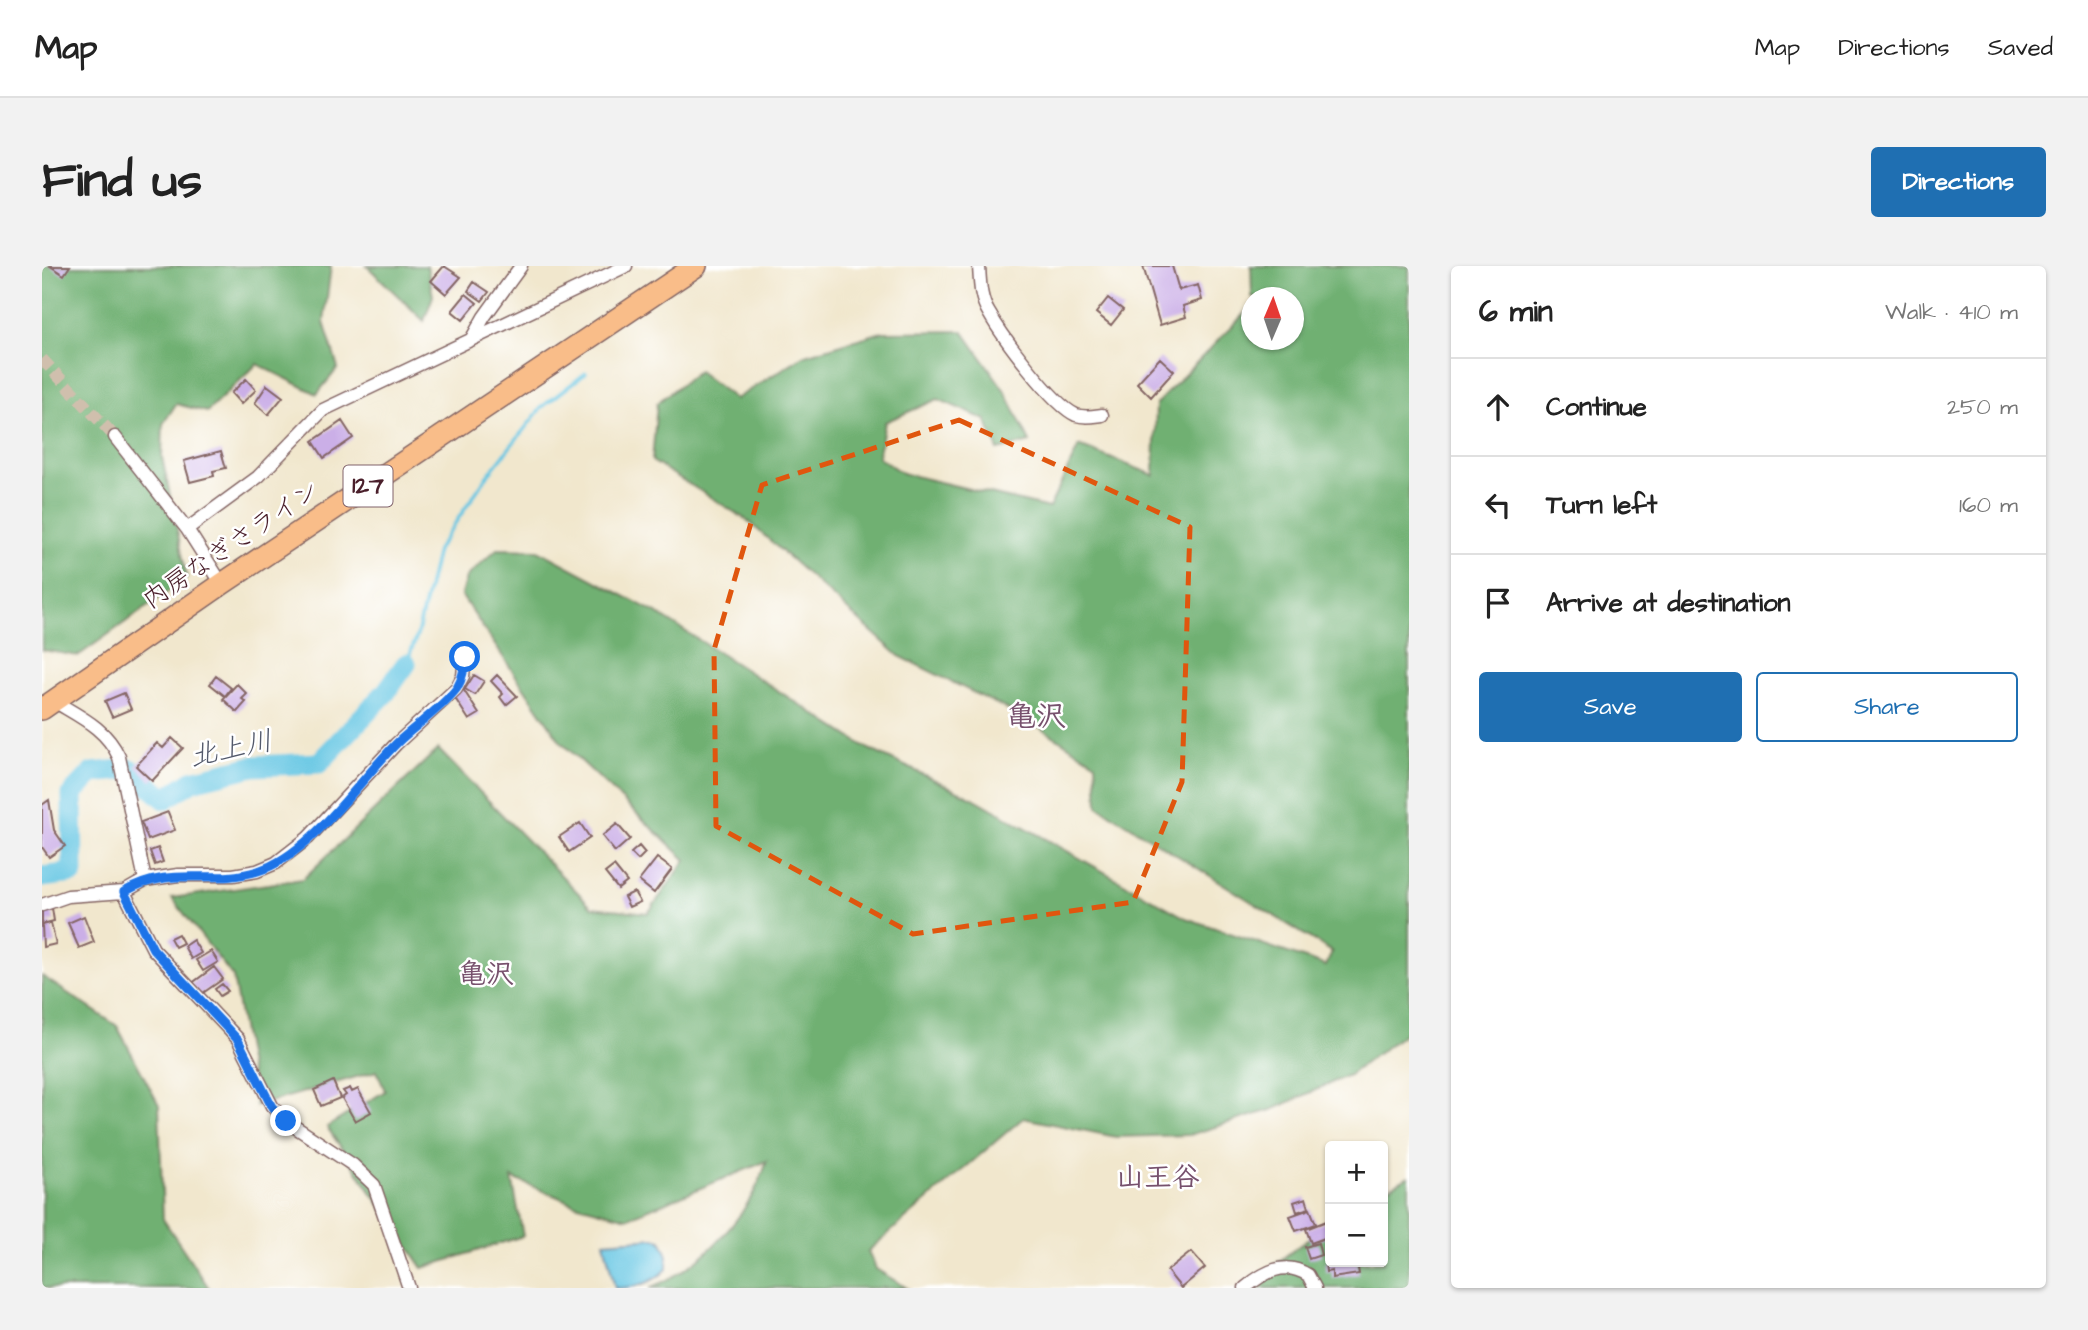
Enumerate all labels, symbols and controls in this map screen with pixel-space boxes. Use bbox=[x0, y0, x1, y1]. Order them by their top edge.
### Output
text: Map bbox=[35, 25, 97, 71]
text: Map bbox=[1755, 31, 1800, 65]
text: Directions bbox=[1838, 31, 1950, 65]
text: Saved bbox=[1988, 31, 2053, 65]
button: Directions bbox=[1871, 147, 2046, 217]
text: Find us bbox=[42, 148, 202, 216]
north arrow bbox=[1241, 287, 1304, 350]
text: 6 min bbox=[1479, 291, 1553, 333]
text: Walk · 410 m bbox=[1885, 296, 2018, 328]
icon: ahead bbox=[1479, 388, 1517, 426]
text: Continue bbox=[1546, 389, 1647, 425]
text: 250 m bbox=[1947, 391, 2018, 423]
road number: 127 bbox=[344, 466, 392, 506]
street label: 内房なぎさライン bbox=[135, 472, 327, 618]
icon: left bbox=[1479, 486, 1517, 524]
text: Turn left bbox=[1546, 487, 1657, 523]
text: 160 m bbox=[1959, 489, 2018, 521]
icon: arrive bbox=[1479, 584, 1517, 622]
text: Arrive at destination bbox=[1546, 585, 1791, 621]
route start bbox=[449, 641, 480, 672]
button: Save bbox=[1479, 672, 1742, 742]
button: Share bbox=[1756, 672, 2018, 742]
district label: 亀沢 bbox=[1006, 696, 1066, 738]
water label: 北上川 bbox=[186, 721, 276, 777]
district label: 亀沢 bbox=[458, 955, 514, 994]
route end bbox=[270, 1105, 301, 1136]
map controls bbox=[1325, 1141, 1388, 1267]
button: + bbox=[1325, 1141, 1388, 1204]
district label: 山王谷 bbox=[1116, 1158, 1200, 1197]
button: − bbox=[1325, 1204, 1388, 1267]

